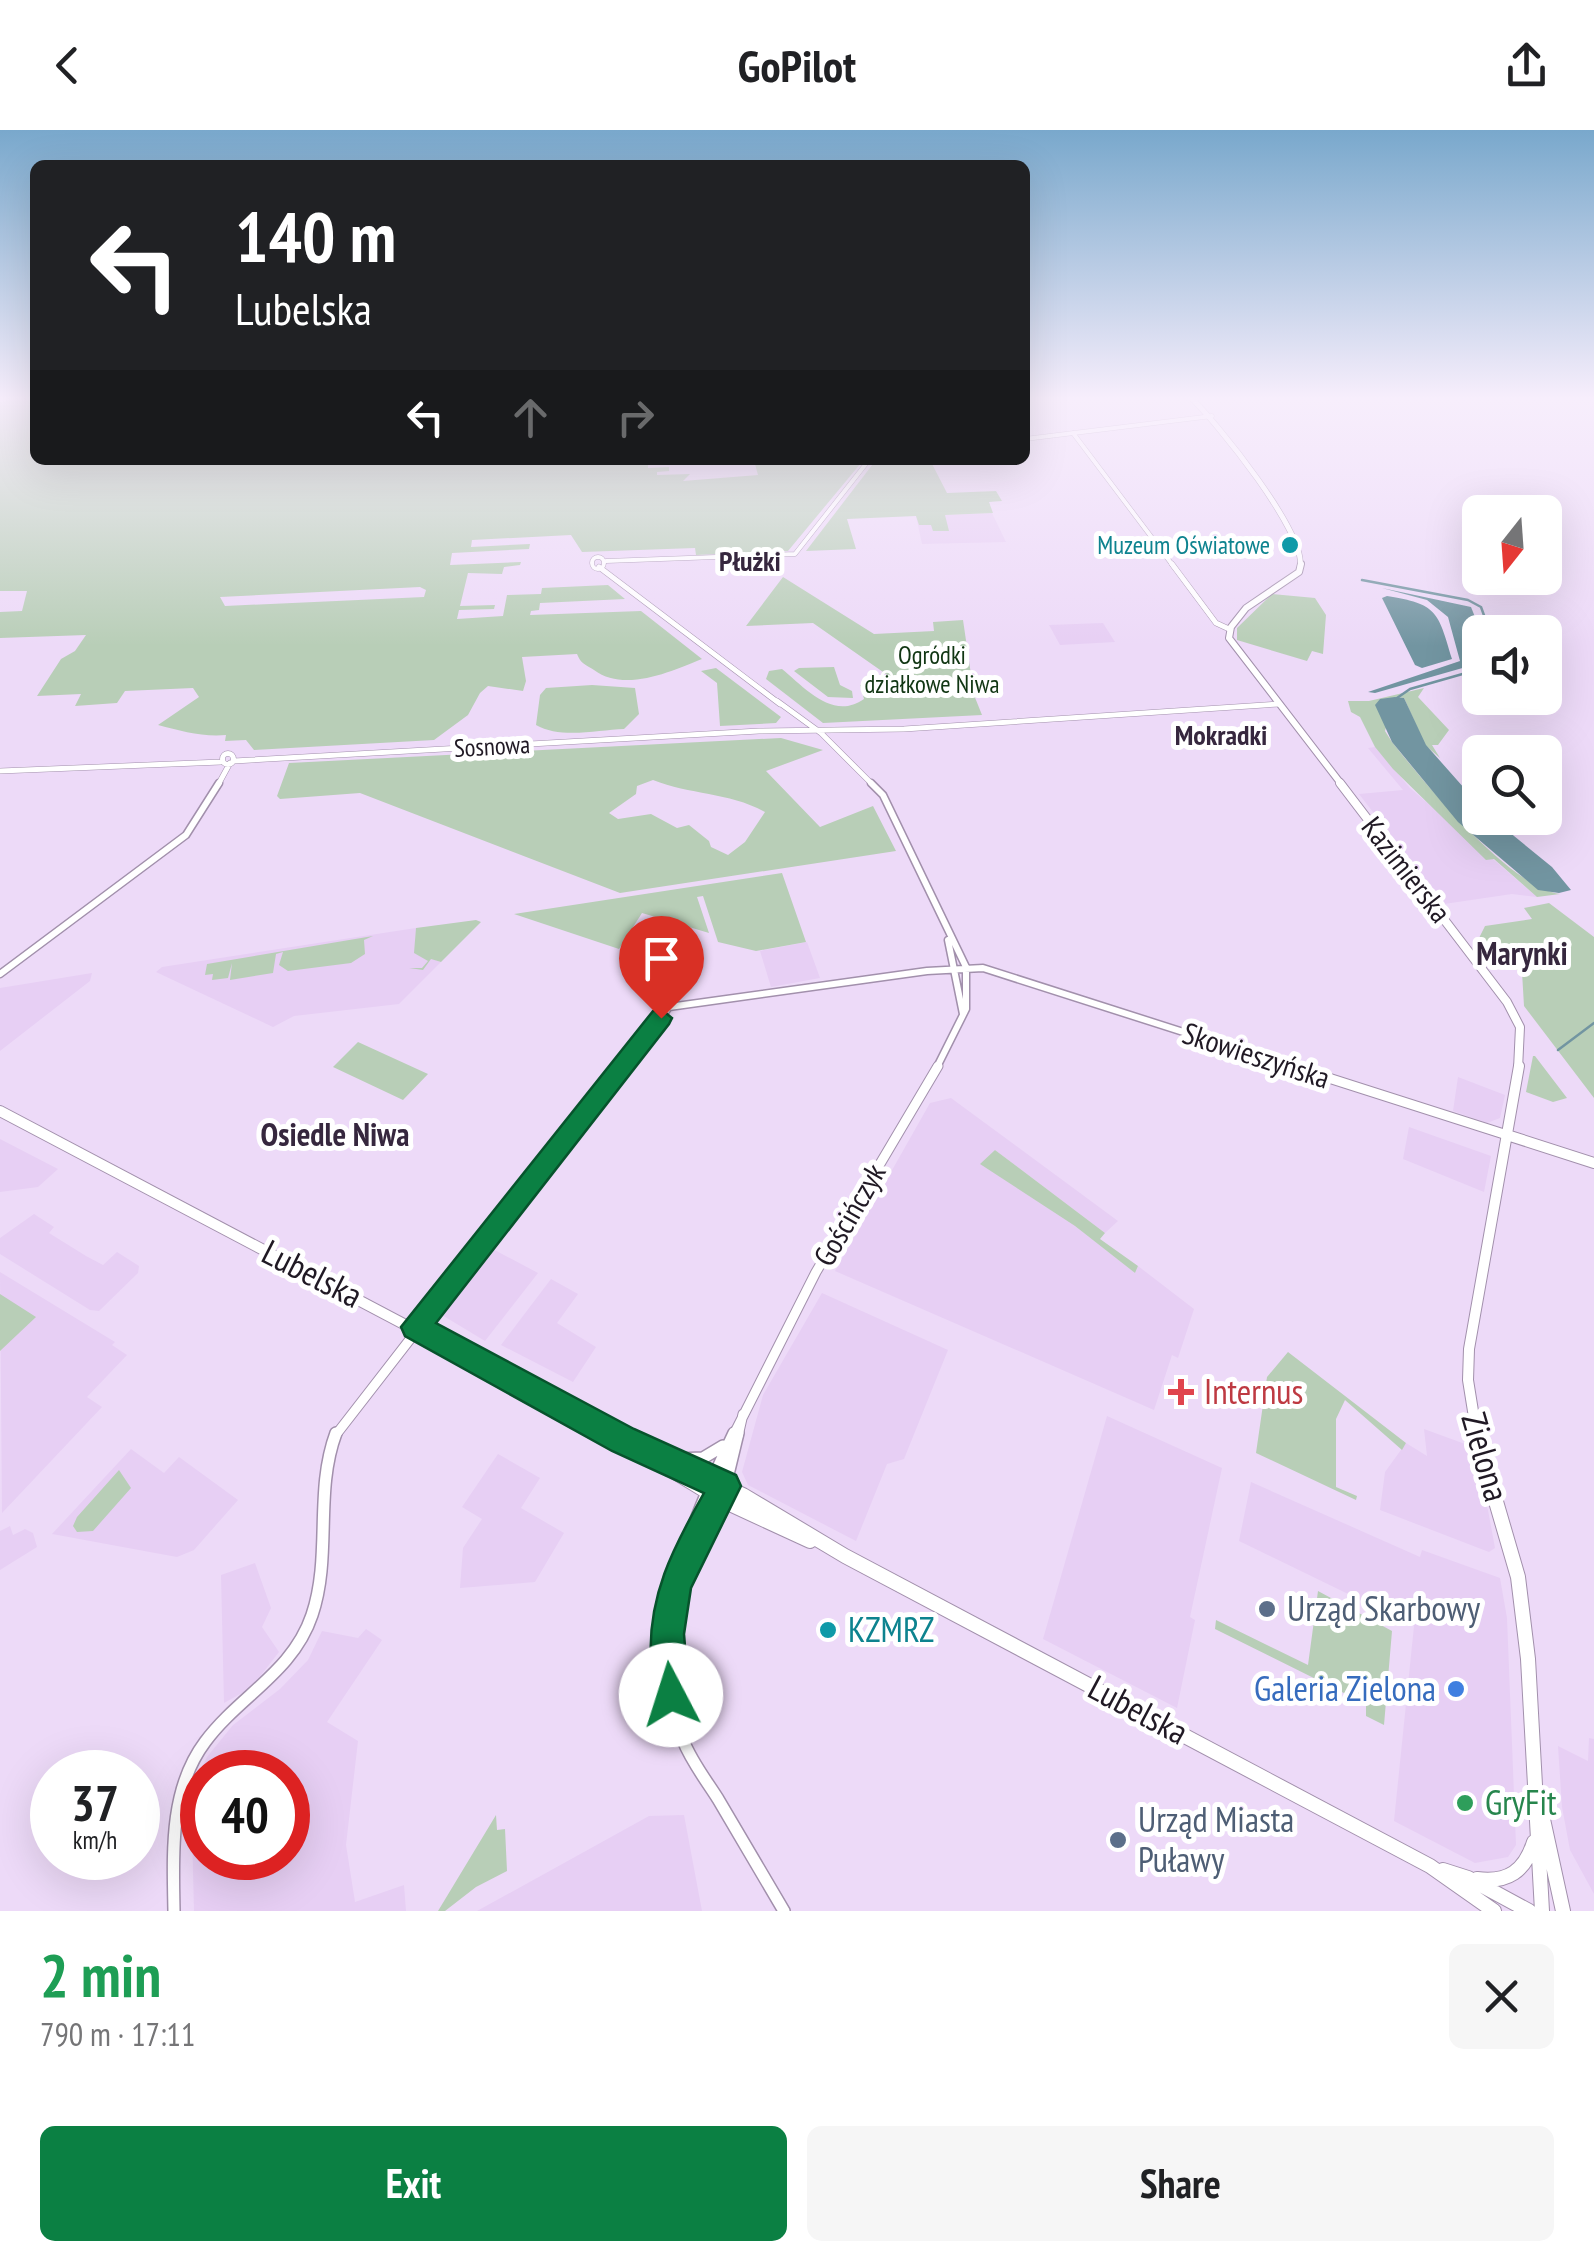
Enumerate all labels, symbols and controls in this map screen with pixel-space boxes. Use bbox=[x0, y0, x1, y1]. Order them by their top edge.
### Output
text: GoPilot bbox=[738, 36, 856, 94]
icon: back bbox=[40, 38, 95, 93]
icon: share bbox=[1499, 38, 1554, 93]
text: 140 m bbox=[235, 191, 396, 281]
icon: left bbox=[70, 200, 200, 330]
text: Lubelska bbox=[235, 279, 372, 337]
icon: left bbox=[398, 390, 453, 445]
icon: ahead bbox=[503, 390, 558, 445]
icon: right bbox=[608, 390, 663, 445]
north arrow bbox=[1462, 495, 1562, 595]
map controls bbox=[1462, 495, 1562, 835]
place label: Muzeum Oświatowe bbox=[1097, 529, 1270, 561]
marker: Muzeum Oświatowe bbox=[1279, 534, 1301, 556]
district label: Płużki bbox=[719, 542, 781, 579]
button: sound bbox=[1462, 615, 1562, 715]
park label: Ogródki działkowe Niwa bbox=[865, 639, 999, 700]
district label: Mokradki bbox=[1175, 716, 1267, 753]
street label: Sosnowa bbox=[453, 728, 531, 764]
button: search bbox=[1462, 735, 1562, 835]
street label: Kazimierska bbox=[1354, 808, 1461, 930]
pin bbox=[619, 916, 704, 1019]
icon: arrive bbox=[634, 931, 689, 986]
district label: Marynki bbox=[1476, 932, 1568, 974]
street label: Skowieszyńska bbox=[1178, 1012, 1335, 1097]
district label: Osiedle Niwa bbox=[261, 1113, 409, 1155]
street label: Gościńczyk bbox=[804, 1156, 894, 1273]
street label: Lubelska bbox=[255, 1228, 370, 1318]
place label: Internus bbox=[1204, 1368, 1303, 1414]
marker: Internus bbox=[1168, 1379, 1194, 1405]
street label: Zielona bbox=[1451, 1407, 1520, 1506]
place label: Urząd Skarbowy bbox=[1287, 1585, 1481, 1631]
marker: Urząd Skarbowy bbox=[1256, 1598, 1278, 1620]
place label: KZMRZ bbox=[848, 1606, 934, 1652]
marker: KZMRZ bbox=[817, 1619, 839, 1641]
position arrow bbox=[619, 1643, 723, 1747]
street label: Lubelska bbox=[1081, 1664, 1196, 1754]
place label: Galeria Zielona bbox=[1254, 1665, 1436, 1711]
marker: Galeria Zielona bbox=[1445, 1678, 1467, 1700]
speed limit sign: 40 bbox=[180, 1750, 310, 1880]
text: 37 bbox=[71, 1770, 119, 1835]
place label: GryFit bbox=[1485, 1779, 1557, 1825]
marker: GryFit bbox=[1454, 1792, 1476, 1814]
place label: Urząd Miasta Puławy bbox=[1138, 1796, 1294, 1882]
text: km/h bbox=[73, 1824, 117, 1856]
marker: Urząd Miasta Puławy bbox=[1107, 1829, 1129, 1851]
text: 2 min bbox=[40, 1936, 161, 2014]
button: close bbox=[1449, 1944, 1554, 2049]
text: 790 m · 17:11 bbox=[40, 2013, 195, 2055]
button: Exit bbox=[40, 2126, 787, 2241]
button: Share bbox=[807, 2126, 1554, 2241]

